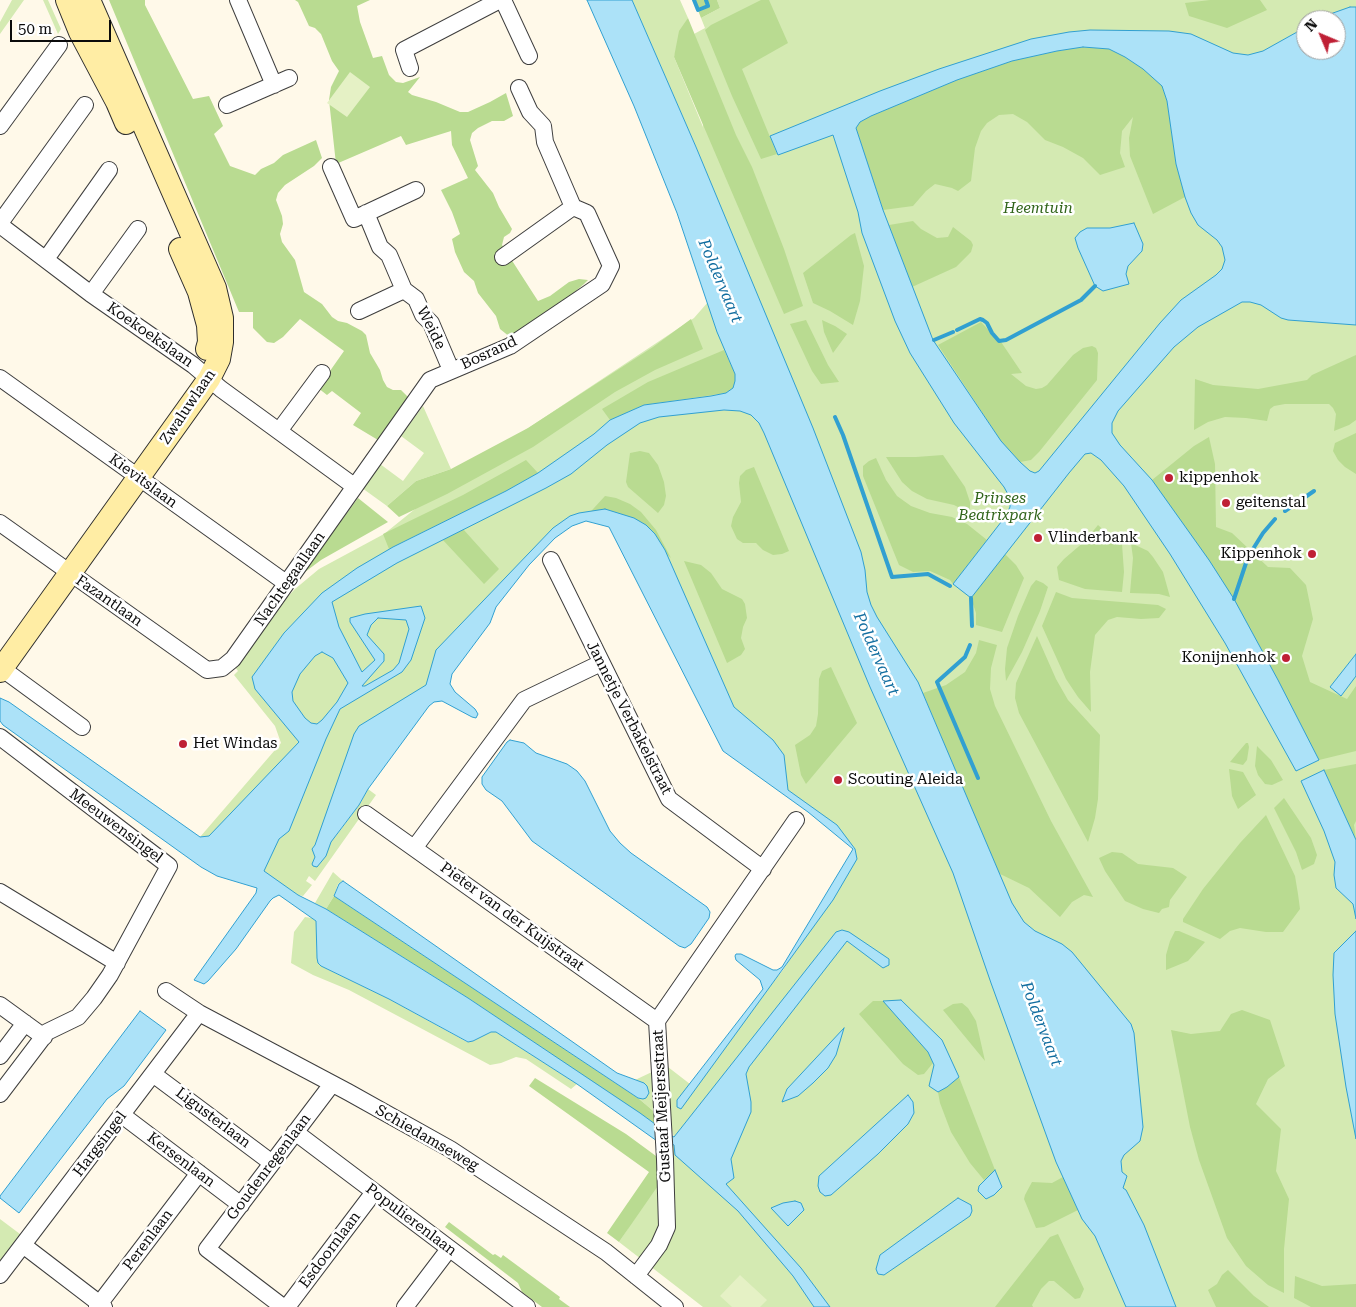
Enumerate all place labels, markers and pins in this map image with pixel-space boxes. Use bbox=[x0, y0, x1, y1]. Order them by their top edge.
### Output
place label: kippenhok bbox=[1179, 469, 1259, 487]
marker: kippenhok bbox=[1163, 472, 1175, 484]
place label: geitenstal bbox=[1236, 494, 1306, 512]
marker: geitenstal bbox=[1220, 497, 1232, 509]
place label: Vlinderbank bbox=[1048, 529, 1138, 547]
marker: Vlinderbank bbox=[1032, 532, 1044, 544]
place label: Kippenhok bbox=[1221, 545, 1302, 563]
marker: Kippenhok bbox=[1306, 548, 1318, 560]
place label: Konijnenhok bbox=[1181, 649, 1276, 667]
marker: Konijnenhok bbox=[1280, 652, 1292, 664]
place label: Het Windas bbox=[193, 735, 277, 753]
marker: Het Windas bbox=[177, 738, 189, 750]
place label: Scouting Aleida bbox=[848, 771, 963, 789]
marker: Scouting Aleida bbox=[832, 774, 844, 786]

